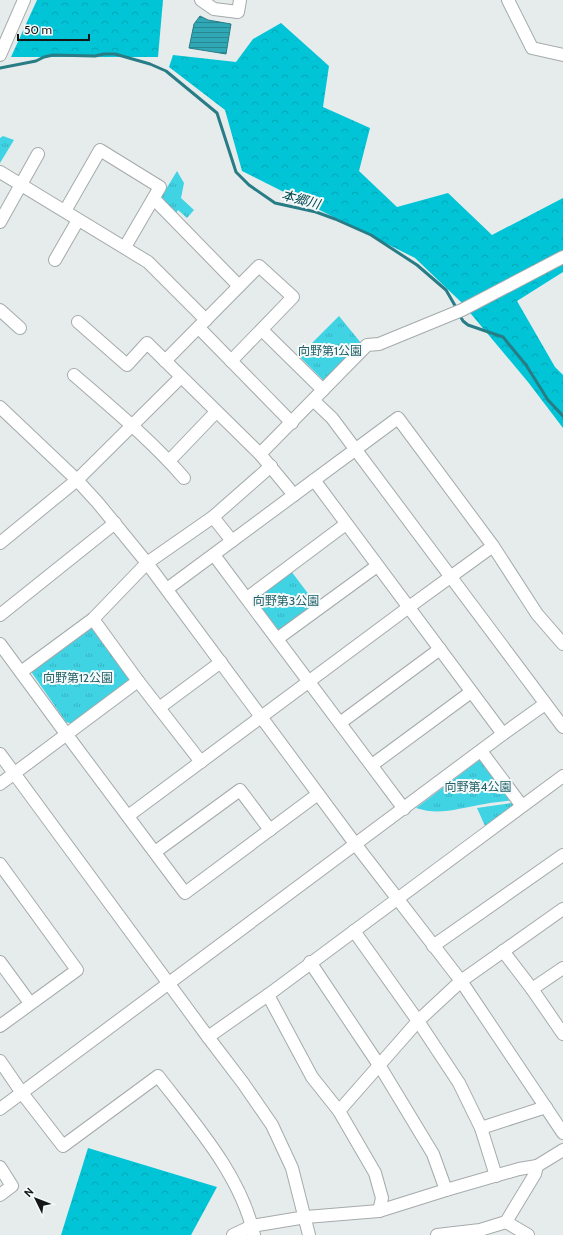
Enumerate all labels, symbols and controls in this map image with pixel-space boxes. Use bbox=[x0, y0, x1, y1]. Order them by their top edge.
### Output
scale bar bbox=[18, 16, 89, 42]
text: 50 m bbox=[24, 22, 52, 37]
water label: 本郷川 bbox=[280, 186, 324, 212]
park label: 向野第1公園 bbox=[298, 343, 362, 358]
park label: 向野第3公園 bbox=[253, 593, 319, 608]
park label: 向野第12公園 bbox=[43, 670, 113, 685]
park label: 向野第4公園 bbox=[445, 779, 511, 794]
north arrow bbox=[16, 1179, 56, 1219]
text: N bbox=[21, 1185, 36, 1200]

